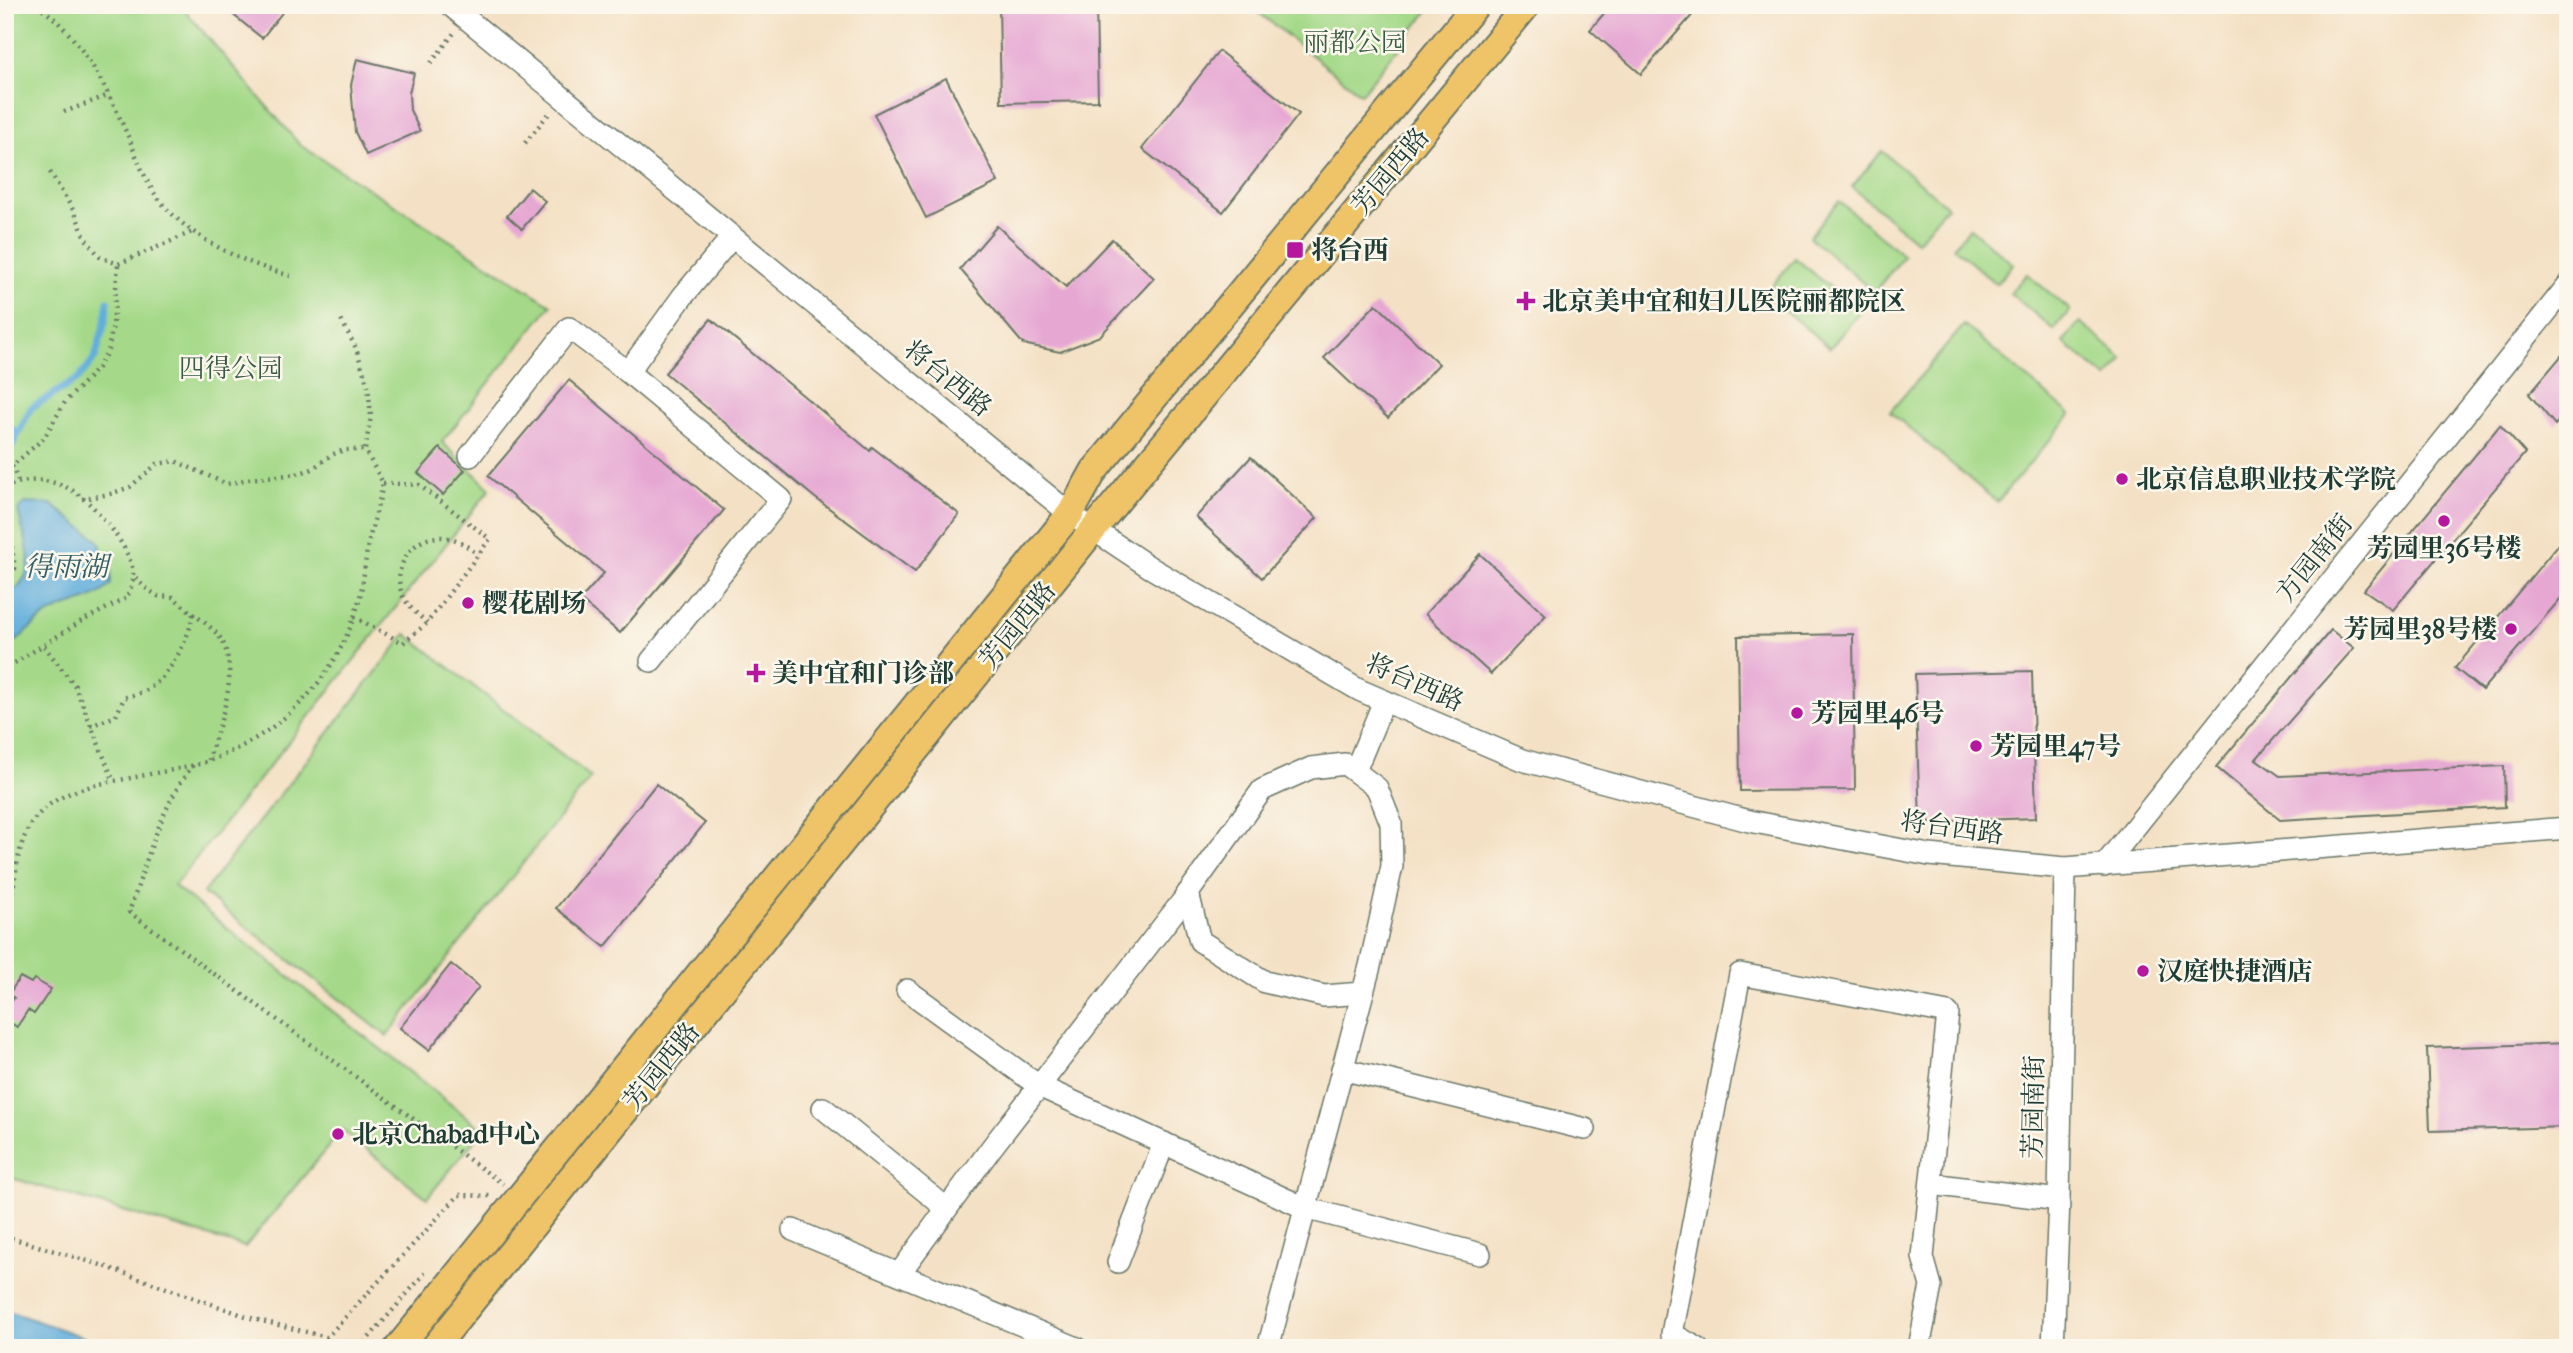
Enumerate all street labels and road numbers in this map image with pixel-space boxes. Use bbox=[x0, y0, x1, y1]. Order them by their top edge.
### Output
street label: 芳园西路 bbox=[1345, 122, 1436, 221]
street label: 将台西路 bbox=[898, 334, 998, 423]
street label: 方园南街 bbox=[2270, 508, 2359, 608]
street label: 芳园西路 bbox=[973, 575, 1062, 675]
street label: 将台西路 bbox=[1361, 647, 1469, 718]
street label: 将台西路 bbox=[1898, 805, 2006, 850]
street label: 芳园西路 bbox=[617, 1016, 706, 1116]
street label: 芳园南街 bbox=[2017, 1055, 2050, 1159]

